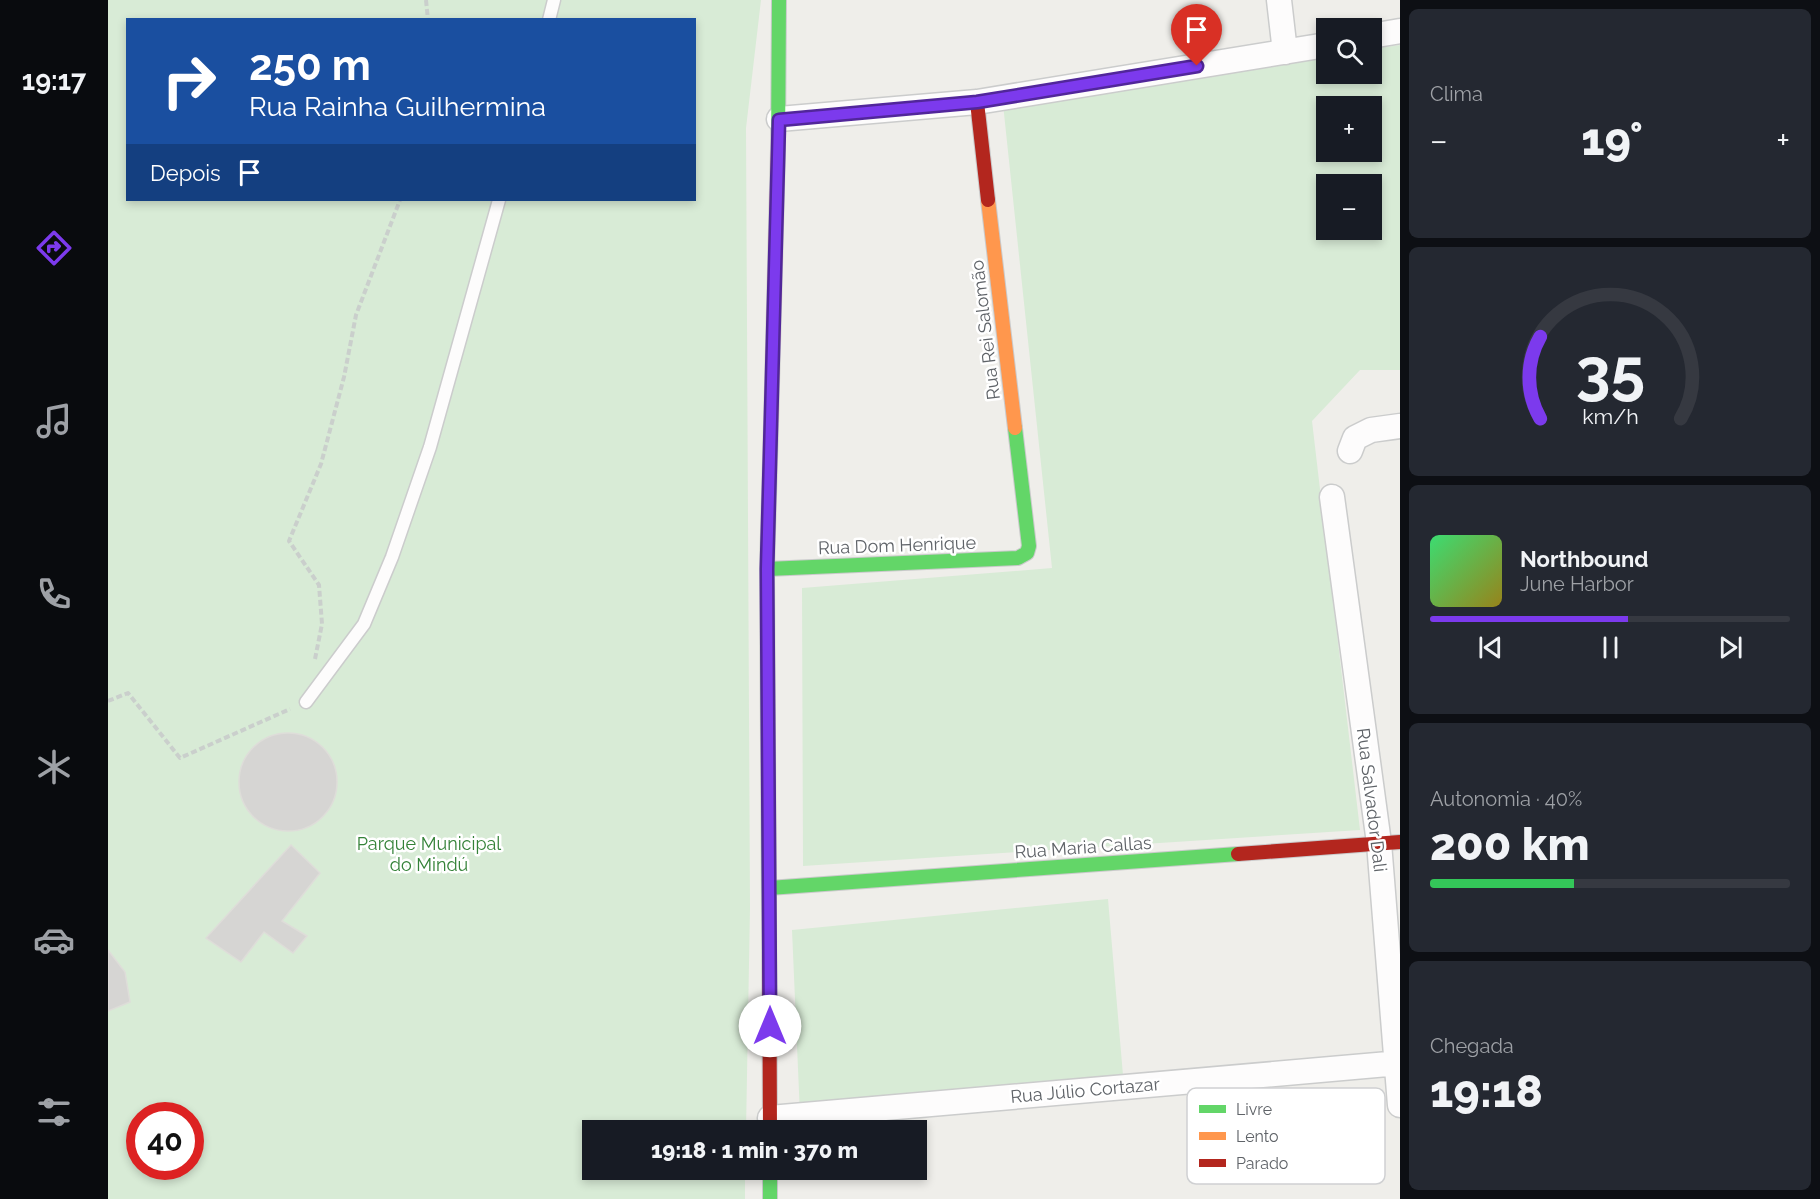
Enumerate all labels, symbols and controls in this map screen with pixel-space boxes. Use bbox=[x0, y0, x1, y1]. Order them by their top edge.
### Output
pin bbox=[1171, 4, 1222, 66]
icon: arrive bbox=[1180, 13, 1213, 46]
map controls bbox=[1316, 18, 1382, 240]
button: search bbox=[1316, 18, 1382, 84]
text: 250 m bbox=[249, 41, 371, 90]
icon: right bbox=[150, 42, 228, 120]
text: 19:17 bbox=[22, 65, 86, 96]
text: Clima bbox=[1430, 82, 1483, 106]
text: Rua Rainha Guilhermina bbox=[249, 91, 546, 122]
button: + bbox=[1316, 96, 1382, 162]
text: 19° bbox=[1581, 113, 1643, 166]
text: − bbox=[1430, 121, 1448, 160]
text: + bbox=[1776, 121, 1790, 160]
icon: arrive bbox=[233, 156, 266, 189]
text: Depois bbox=[150, 160, 221, 186]
button: − bbox=[1316, 174, 1382, 240]
icon: directions bbox=[33, 227, 75, 269]
street label: Rua Rei Salomão bbox=[966, 259, 1004, 401]
text: 35 bbox=[1575, 334, 1645, 408]
icon: music bbox=[33, 400, 75, 442]
text: km/h bbox=[1582, 404, 1638, 429]
street label: Rua Dom Henrique bbox=[818, 532, 977, 558]
text: Northbound bbox=[1520, 546, 1649, 572]
text: June Harbor bbox=[1520, 572, 1634, 596]
icon: phone bbox=[33, 573, 75, 615]
icon: previous bbox=[1474, 631, 1507, 664]
icon: pause bbox=[1594, 631, 1627, 664]
icon: next bbox=[1714, 631, 1747, 664]
street label: Rua Salvador Dali bbox=[1353, 727, 1391, 873]
icon: climate bbox=[33, 746, 75, 788]
text: Autonomia · 40% bbox=[1430, 787, 1582, 811]
text: 200 km bbox=[1430, 818, 1590, 871]
street label: Rua Maria Callas bbox=[1014, 832, 1153, 862]
park label: Parque Municipal do Mindú bbox=[357, 833, 501, 875]
icon: car bbox=[33, 919, 75, 961]
position arrow bbox=[738, 994, 802, 1058]
text: Chegada bbox=[1430, 1034, 1514, 1058]
text: 19:18 bbox=[1430, 1065, 1543, 1118]
street label: Rua Júlio Cortazar bbox=[1009, 1073, 1161, 1107]
legend bbox=[1187, 1088, 1385, 1184]
icon: filters bbox=[33, 1091, 75, 1133]
text: Livre bbox=[1236, 1100, 1272, 1119]
speed limit sign: 40 bbox=[126, 1102, 204, 1180]
text: Lento bbox=[1236, 1127, 1279, 1146]
text: 19:18 · 1 min · 370 m bbox=[651, 1137, 858, 1163]
text: Parado bbox=[1236, 1154, 1288, 1173]

